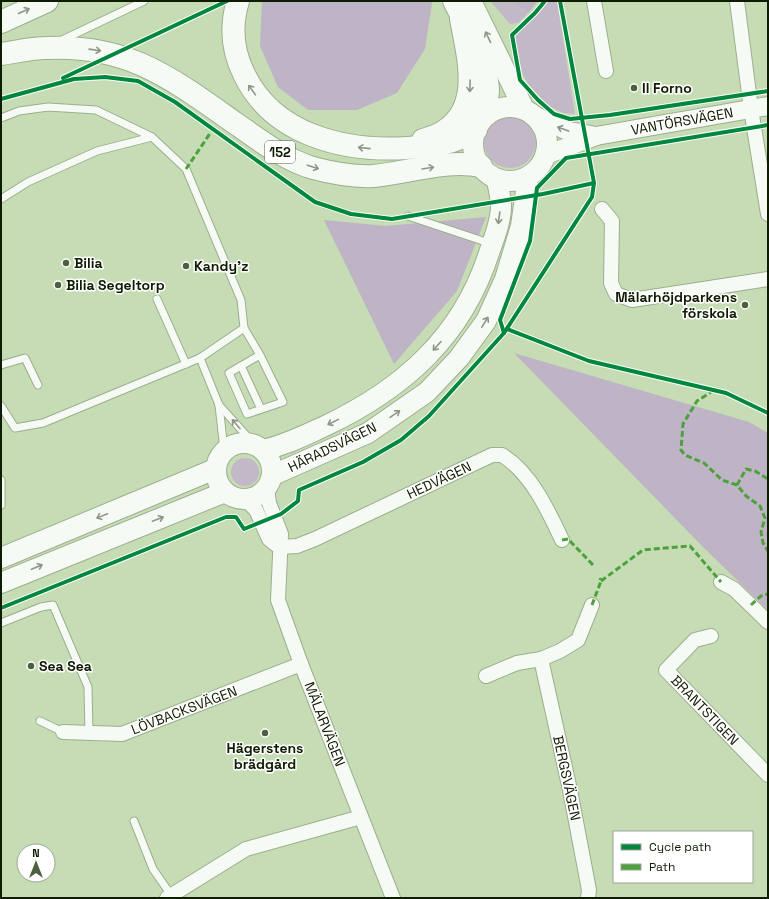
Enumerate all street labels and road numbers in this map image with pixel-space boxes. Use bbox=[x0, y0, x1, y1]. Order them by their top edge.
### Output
street label: VANTÖRSVÄGEN bbox=[629, 103, 735, 139]
road number: 152 bbox=[265, 141, 295, 163]
street label: HÄRADSVÄGEN bbox=[285, 418, 379, 476]
street label: HEDVÄGEN bbox=[404, 457, 474, 503]
street label: BRANTSTIGEN bbox=[667, 671, 743, 749]
street label: MÄLARVÄGEN bbox=[301, 679, 349, 769]
street label: LÖVBACKSVÄGEN bbox=[129, 682, 239, 738]
street label: BERGSVÄGEN bbox=[549, 734, 585, 822]

